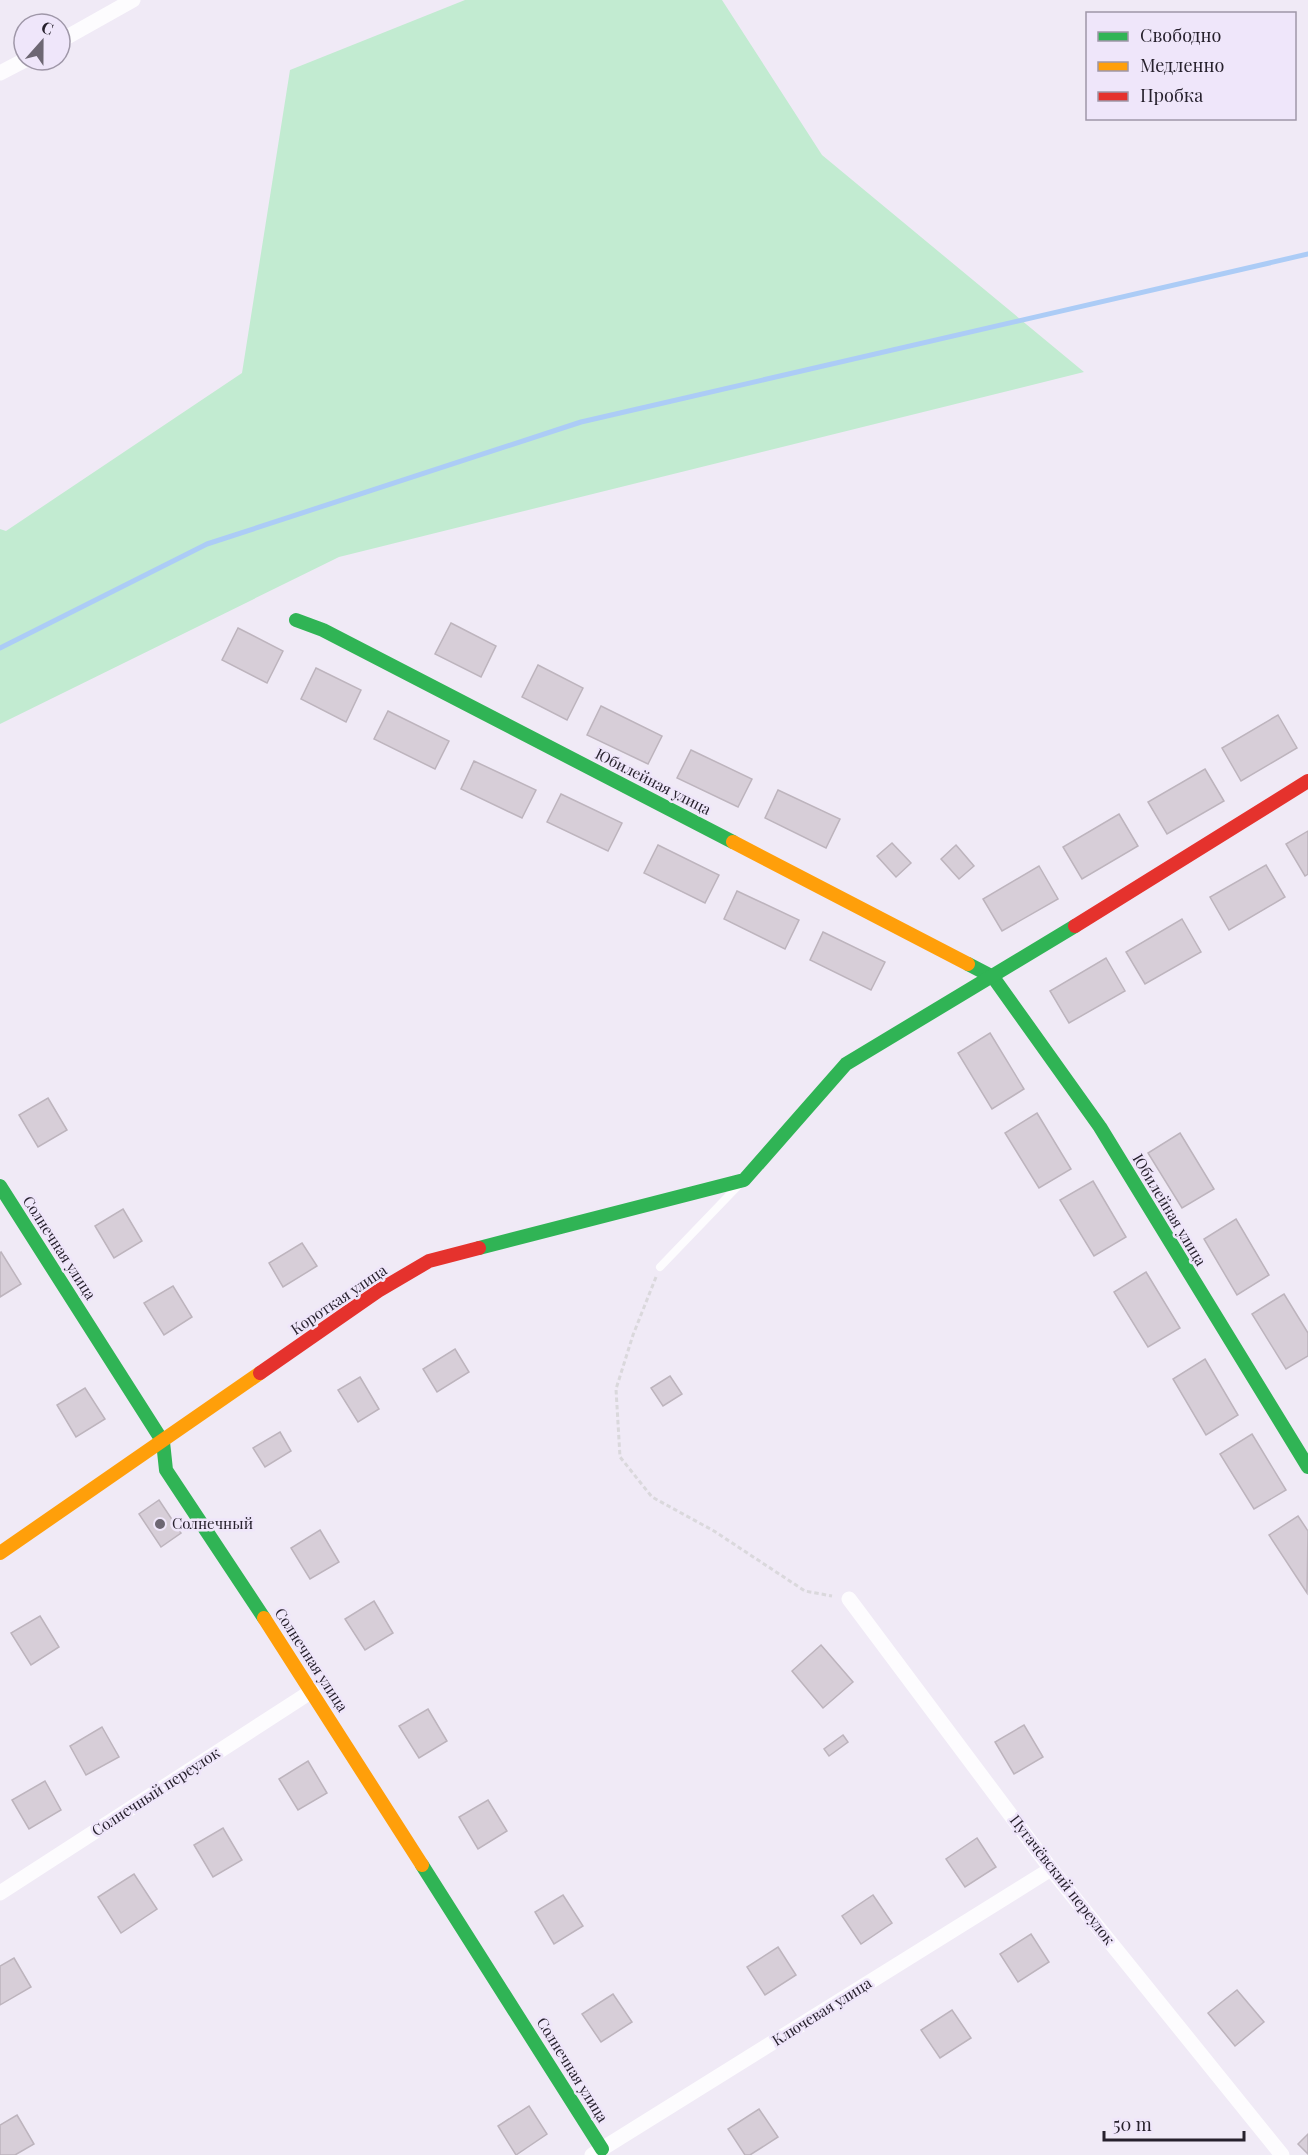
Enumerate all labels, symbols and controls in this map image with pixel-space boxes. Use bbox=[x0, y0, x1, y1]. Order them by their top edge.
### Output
north arrow bbox=[12, 12, 72, 72]
legend bbox=[1086, 12, 1296, 120]
text: С bbox=[39, 16, 57, 39]
text: Свободно bbox=[1140, 23, 1221, 47]
text: Медленно bbox=[1140, 53, 1225, 77]
text: Пробка bbox=[1140, 83, 1203, 107]
street label: Юбилейная улица bbox=[592, 743, 715, 819]
street label: Юбилейная улица bbox=[1128, 1150, 1211, 1270]
street label: Солнечная улица bbox=[19, 1192, 101, 1304]
street label: Короткая улица bbox=[287, 1259, 391, 1339]
place label: Солнечный bbox=[172, 1513, 253, 1533]
marker: Солнечный bbox=[153, 1517, 167, 1531]
street label: Солнечная улица bbox=[271, 1604, 353, 1716]
street label: Солнечный переулок bbox=[88, 1742, 224, 1840]
street label: Пугачёвский переулок bbox=[1006, 1810, 1120, 1949]
street label: Ключевая улица bbox=[768, 1972, 875, 2050]
street label: Солнечная улица bbox=[533, 2013, 613, 2126]
scale bar bbox=[1104, 2104, 1244, 2142]
text: 50 m bbox=[1113, 2112, 1152, 2136]

